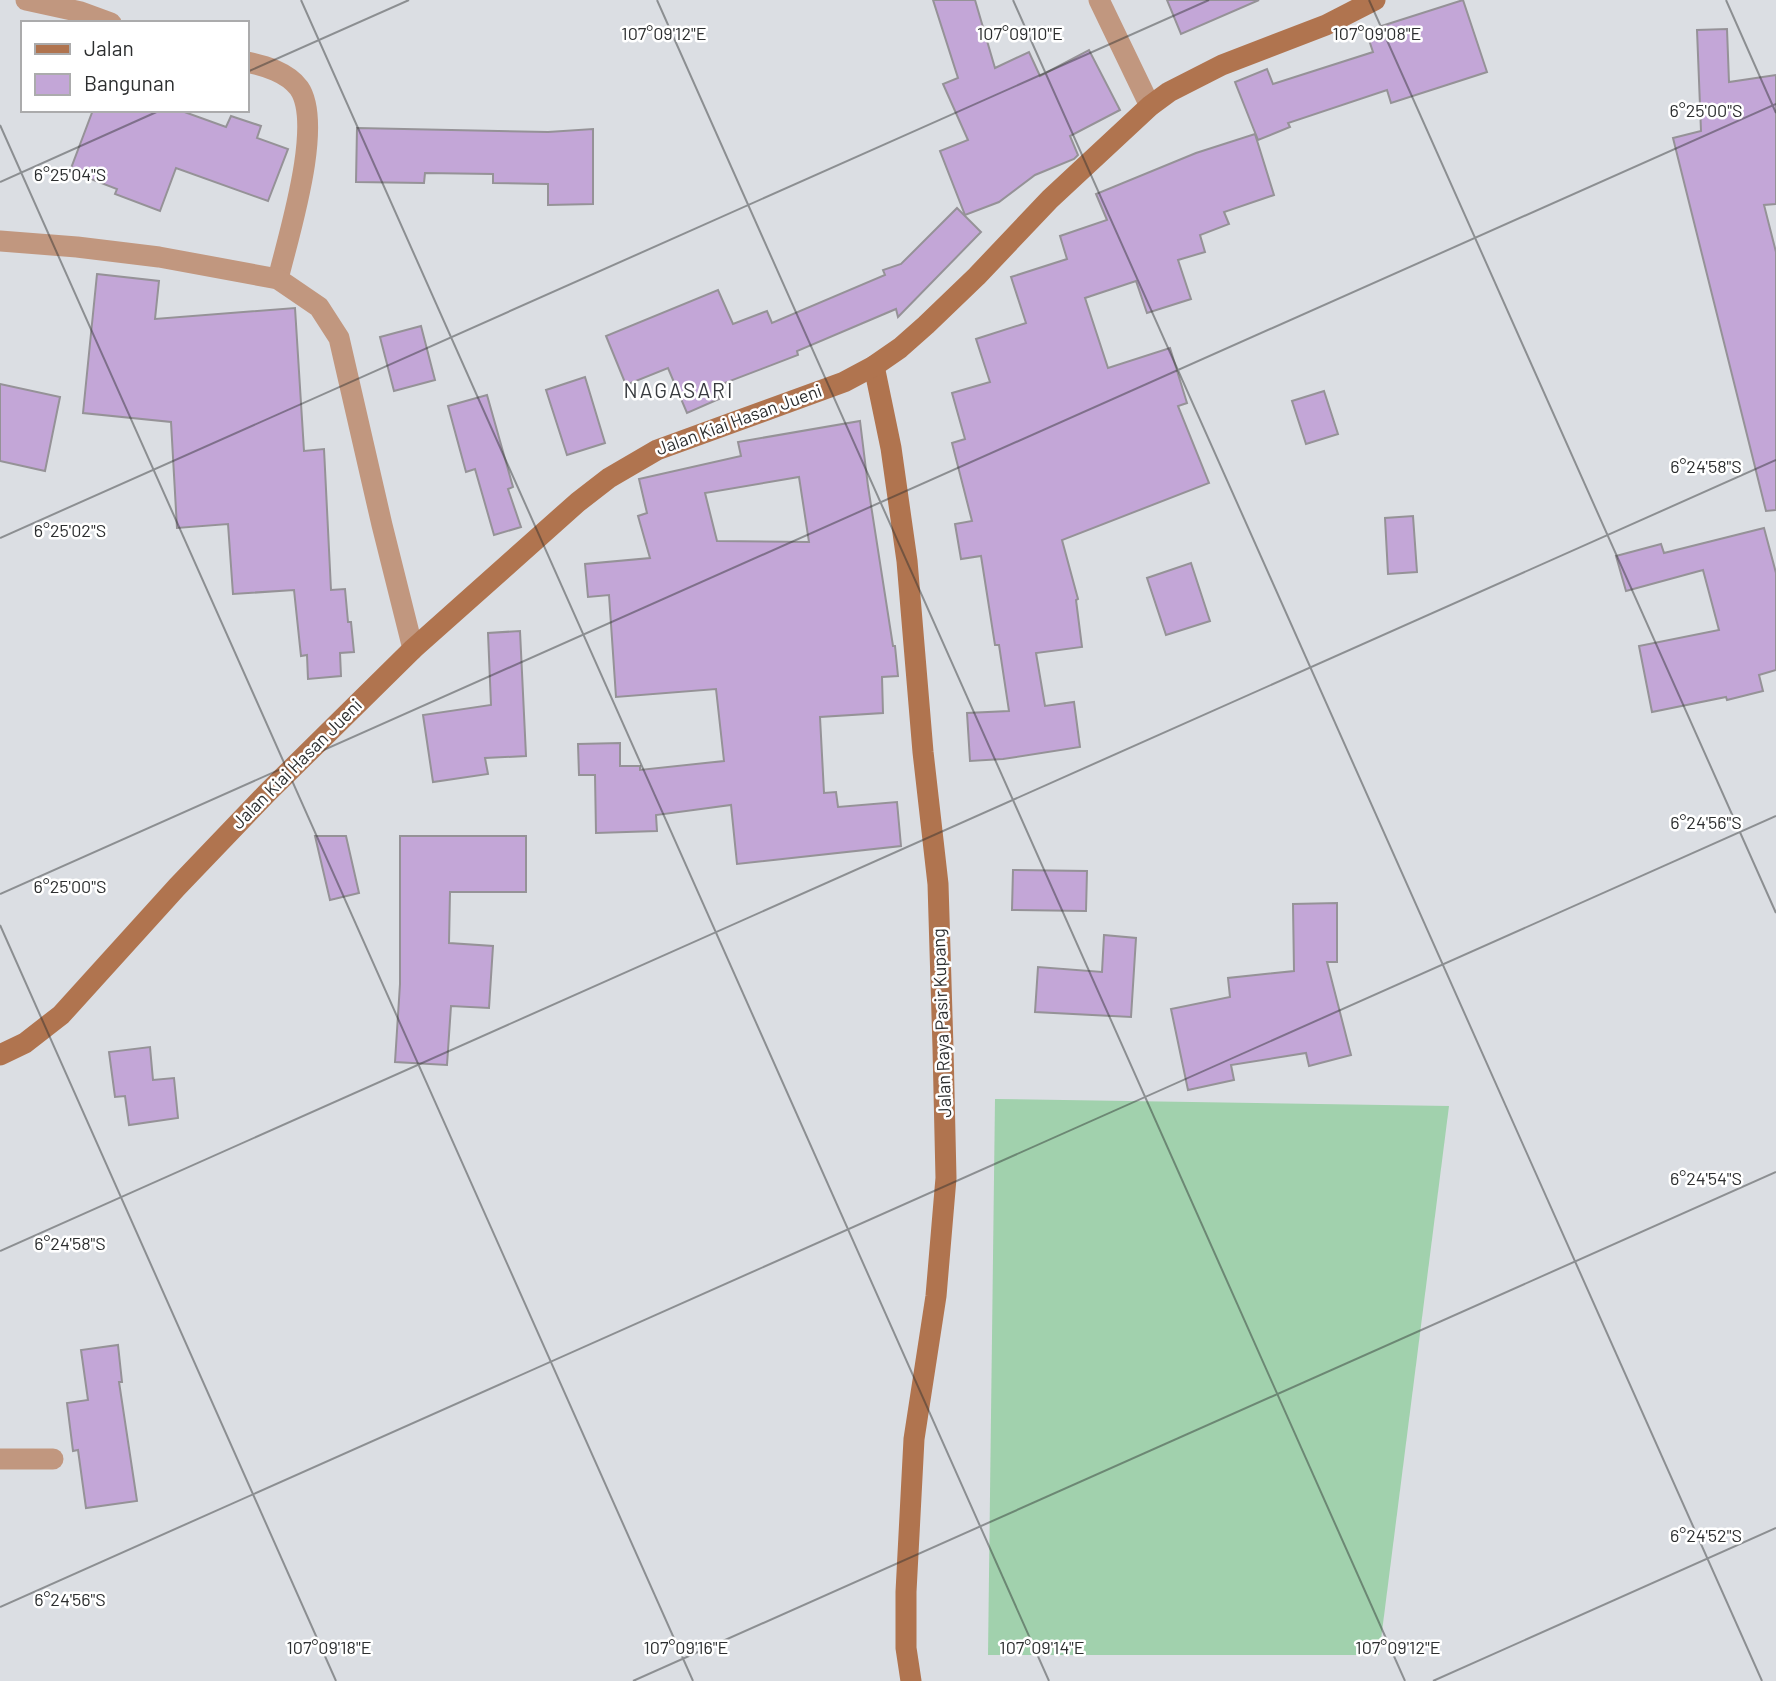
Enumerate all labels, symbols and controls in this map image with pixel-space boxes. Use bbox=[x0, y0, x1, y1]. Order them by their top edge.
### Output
legend bbox=[21, 21, 248, 112]
text: 107°09'12"E bbox=[621, 22, 707, 44]
text: 107°09'10"E bbox=[977, 22, 1063, 44]
text: 107°09'08"E bbox=[1333, 22, 1421, 44]
text: Jalan bbox=[84, 35, 134, 60]
text: Bangunan bbox=[84, 70, 175, 95]
text: 6°25'00"S bbox=[1670, 99, 1743, 121]
text: 6°25'04"S bbox=[34, 163, 106, 185]
district label: NAGASARI bbox=[624, 377, 734, 402]
street label: Jalan Kiai Hasan Jueni bbox=[653, 379, 825, 459]
text: 6°24'58"S bbox=[1670, 455, 1742, 477]
text: 6°25'02"S bbox=[34, 519, 106, 541]
street label: Jalan Kiai Hasan Jueni bbox=[227, 694, 366, 833]
text: 6°24'56"S bbox=[1670, 811, 1742, 833]
text: 6°25'00"S bbox=[34, 875, 107, 897]
street label: Jalan Raya Pasir Kupang bbox=[927, 928, 955, 1118]
text: 6°24'54"S bbox=[1670, 1167, 1742, 1189]
text: 6°24'58"S bbox=[34, 1232, 106, 1254]
text: 6°24'52"S bbox=[1670, 1524, 1742, 1546]
text: 6°24'56"S bbox=[34, 1588, 106, 1610]
text: 107°09'18"E bbox=[286, 1636, 372, 1658]
text: 107°09'16"E bbox=[644, 1636, 728, 1658]
text: 107°09'14"E bbox=[999, 1636, 1085, 1658]
text: 107°09'12"E bbox=[1355, 1636, 1441, 1658]

